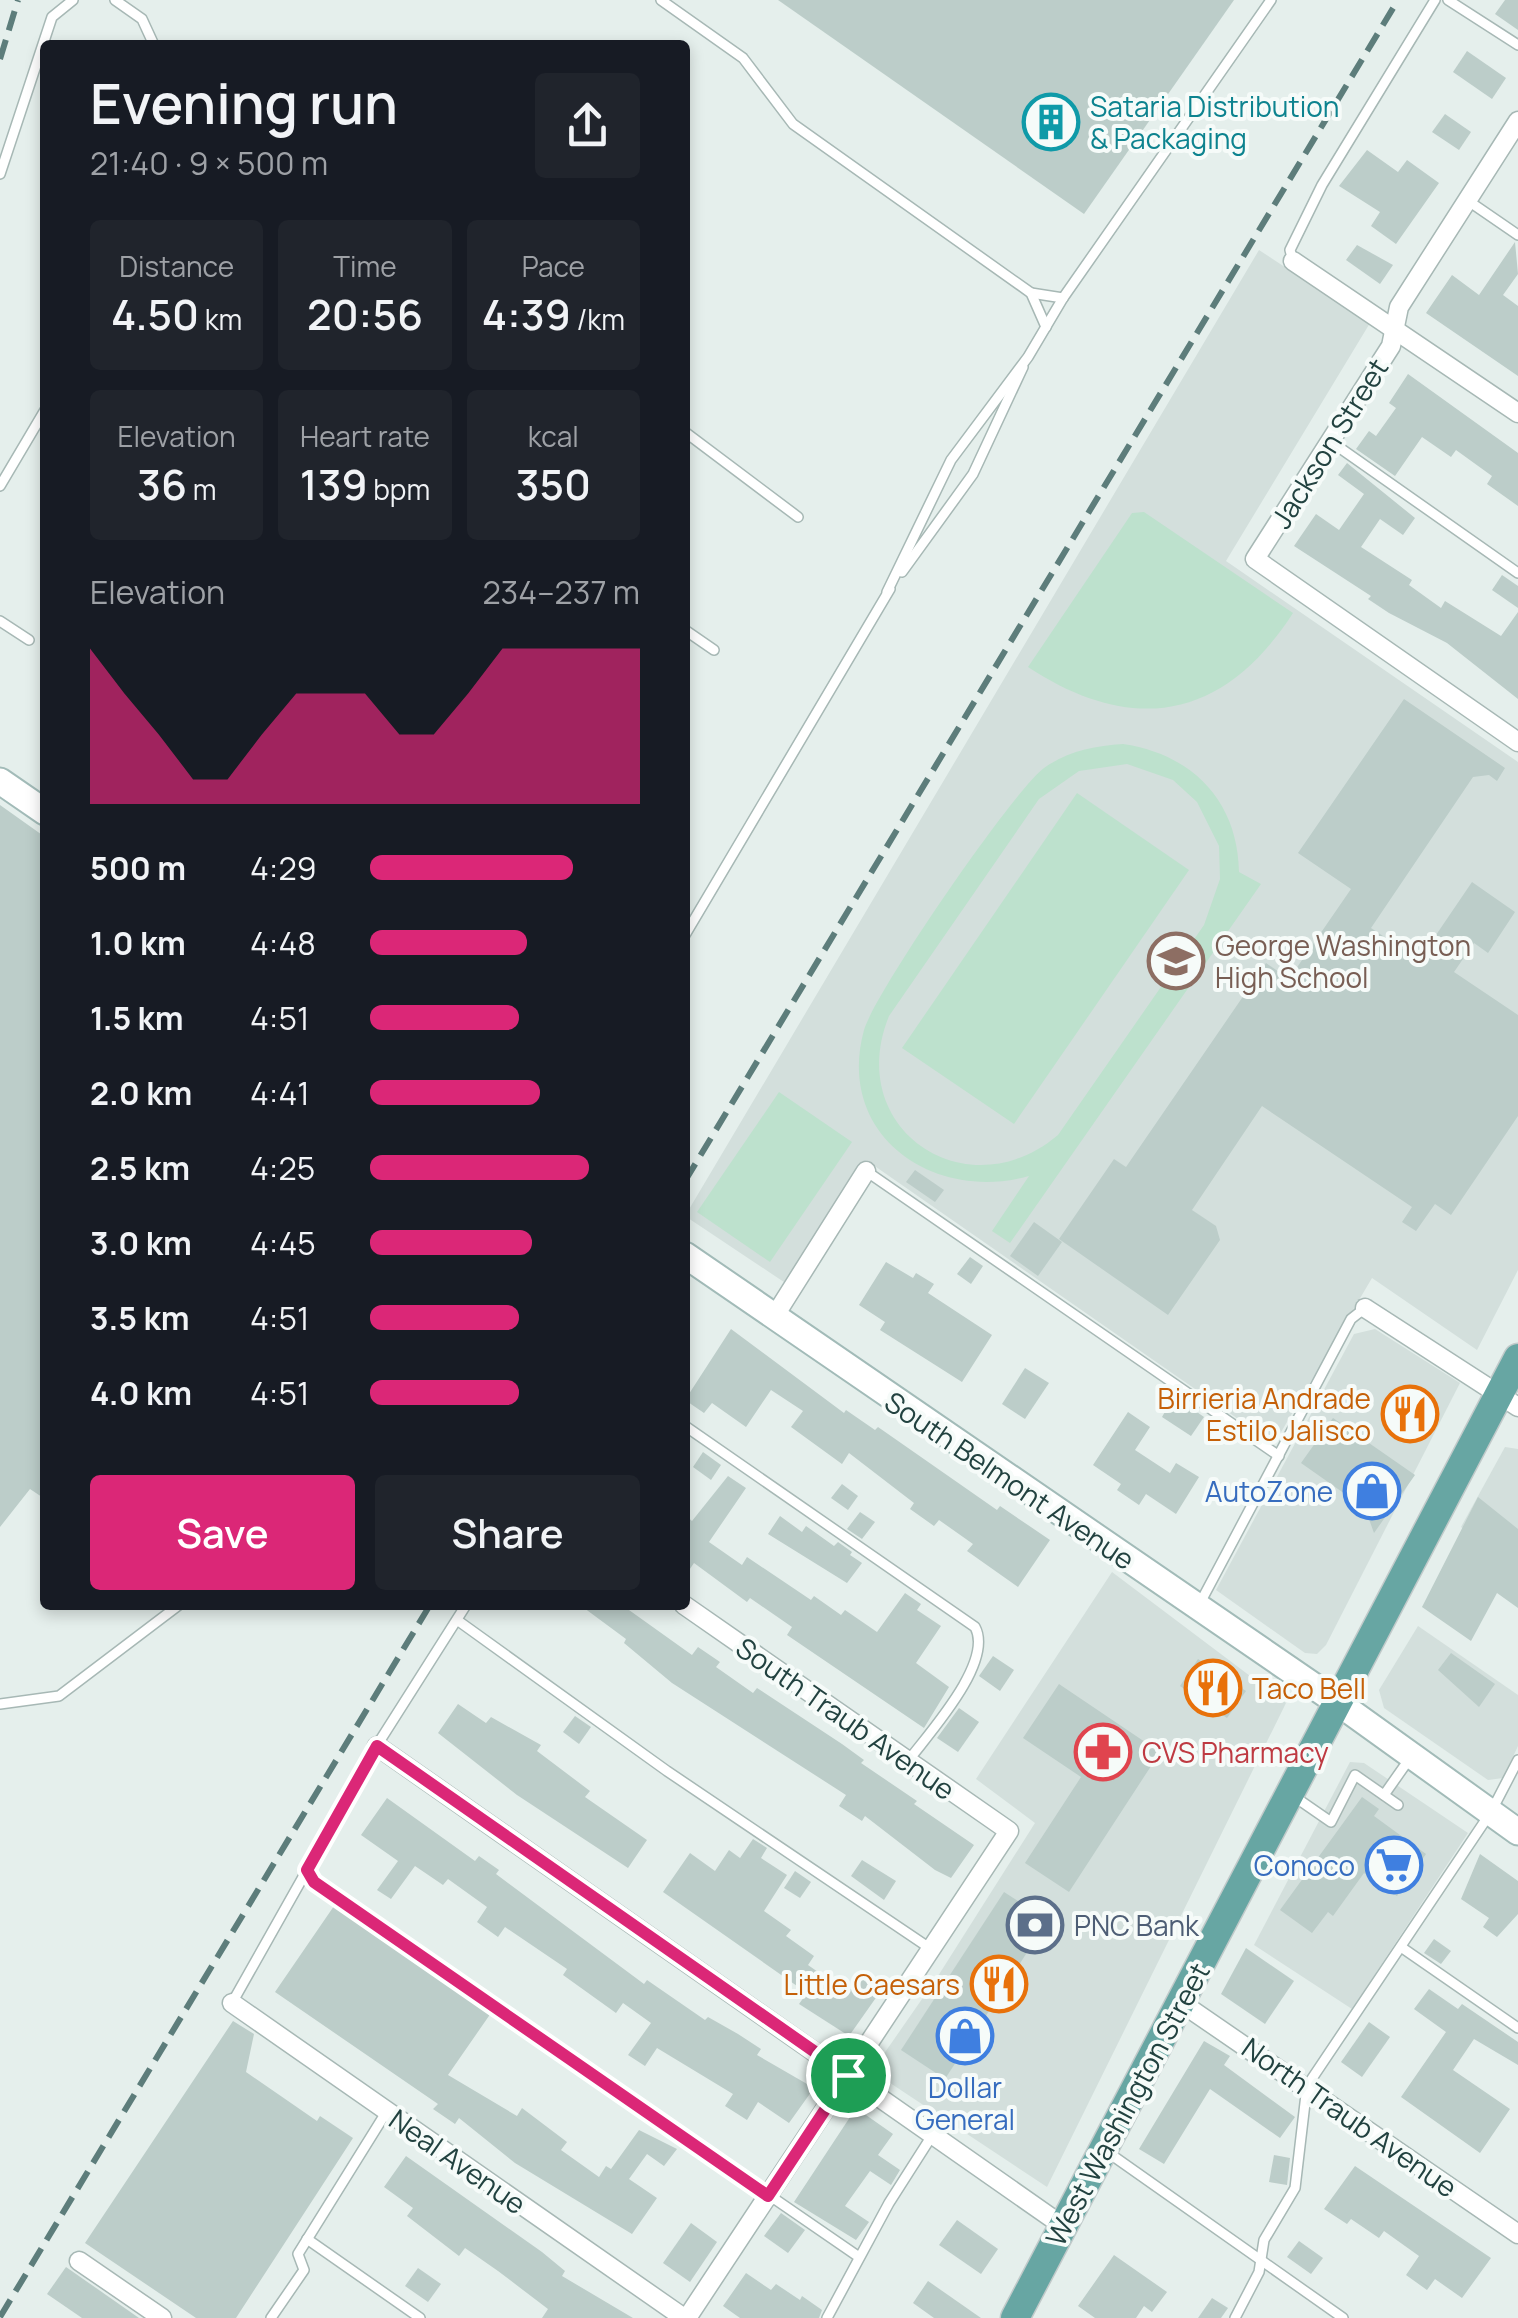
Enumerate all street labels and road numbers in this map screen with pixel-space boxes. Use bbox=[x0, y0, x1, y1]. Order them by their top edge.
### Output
street label: Jackson Street bbox=[1262, 351, 1396, 535]
street label: South Belmont Avenue bbox=[878, 1382, 1142, 1578]
street label: South Traub Avenue bbox=[729, 1628, 963, 1808]
street label: West Washington Street bbox=[1036, 1956, 1218, 2252]
street label: North Traub Avenue bbox=[1235, 2028, 1465, 2206]
street label: Neal Avenue bbox=[382, 2100, 534, 2222]

